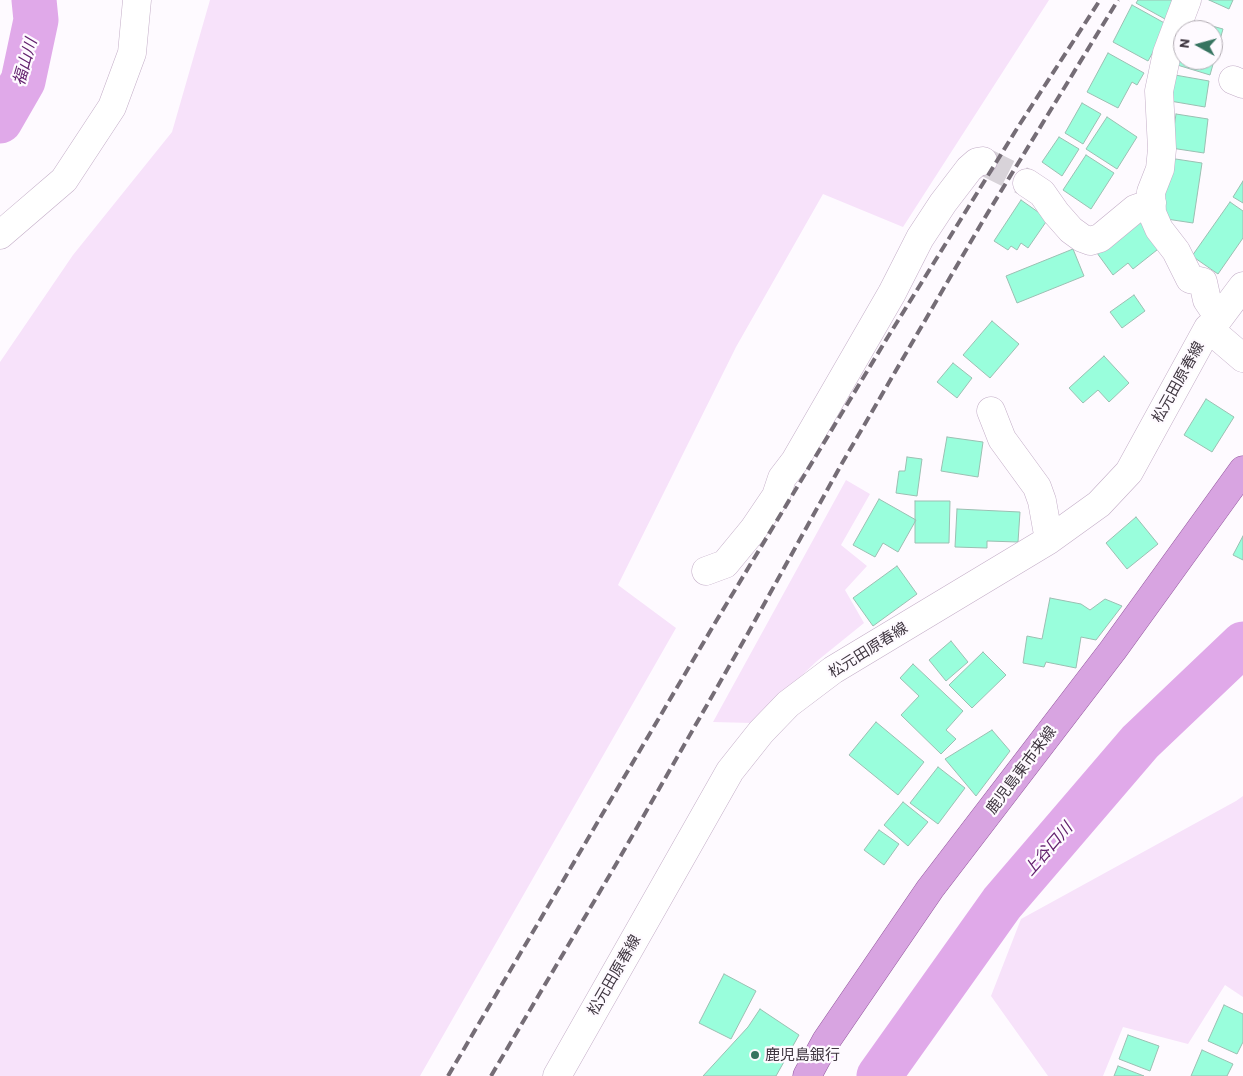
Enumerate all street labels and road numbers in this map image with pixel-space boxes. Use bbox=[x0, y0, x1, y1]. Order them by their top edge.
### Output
street label: 松元田原春線 bbox=[1148, 338, 1208, 426]
street label: 松元田原春線 bbox=[825, 619, 911, 681]
street label: 鹿児島東市来線 bbox=[982, 723, 1060, 817]
street label: 松元田原春線 bbox=[584, 932, 644, 1018]

